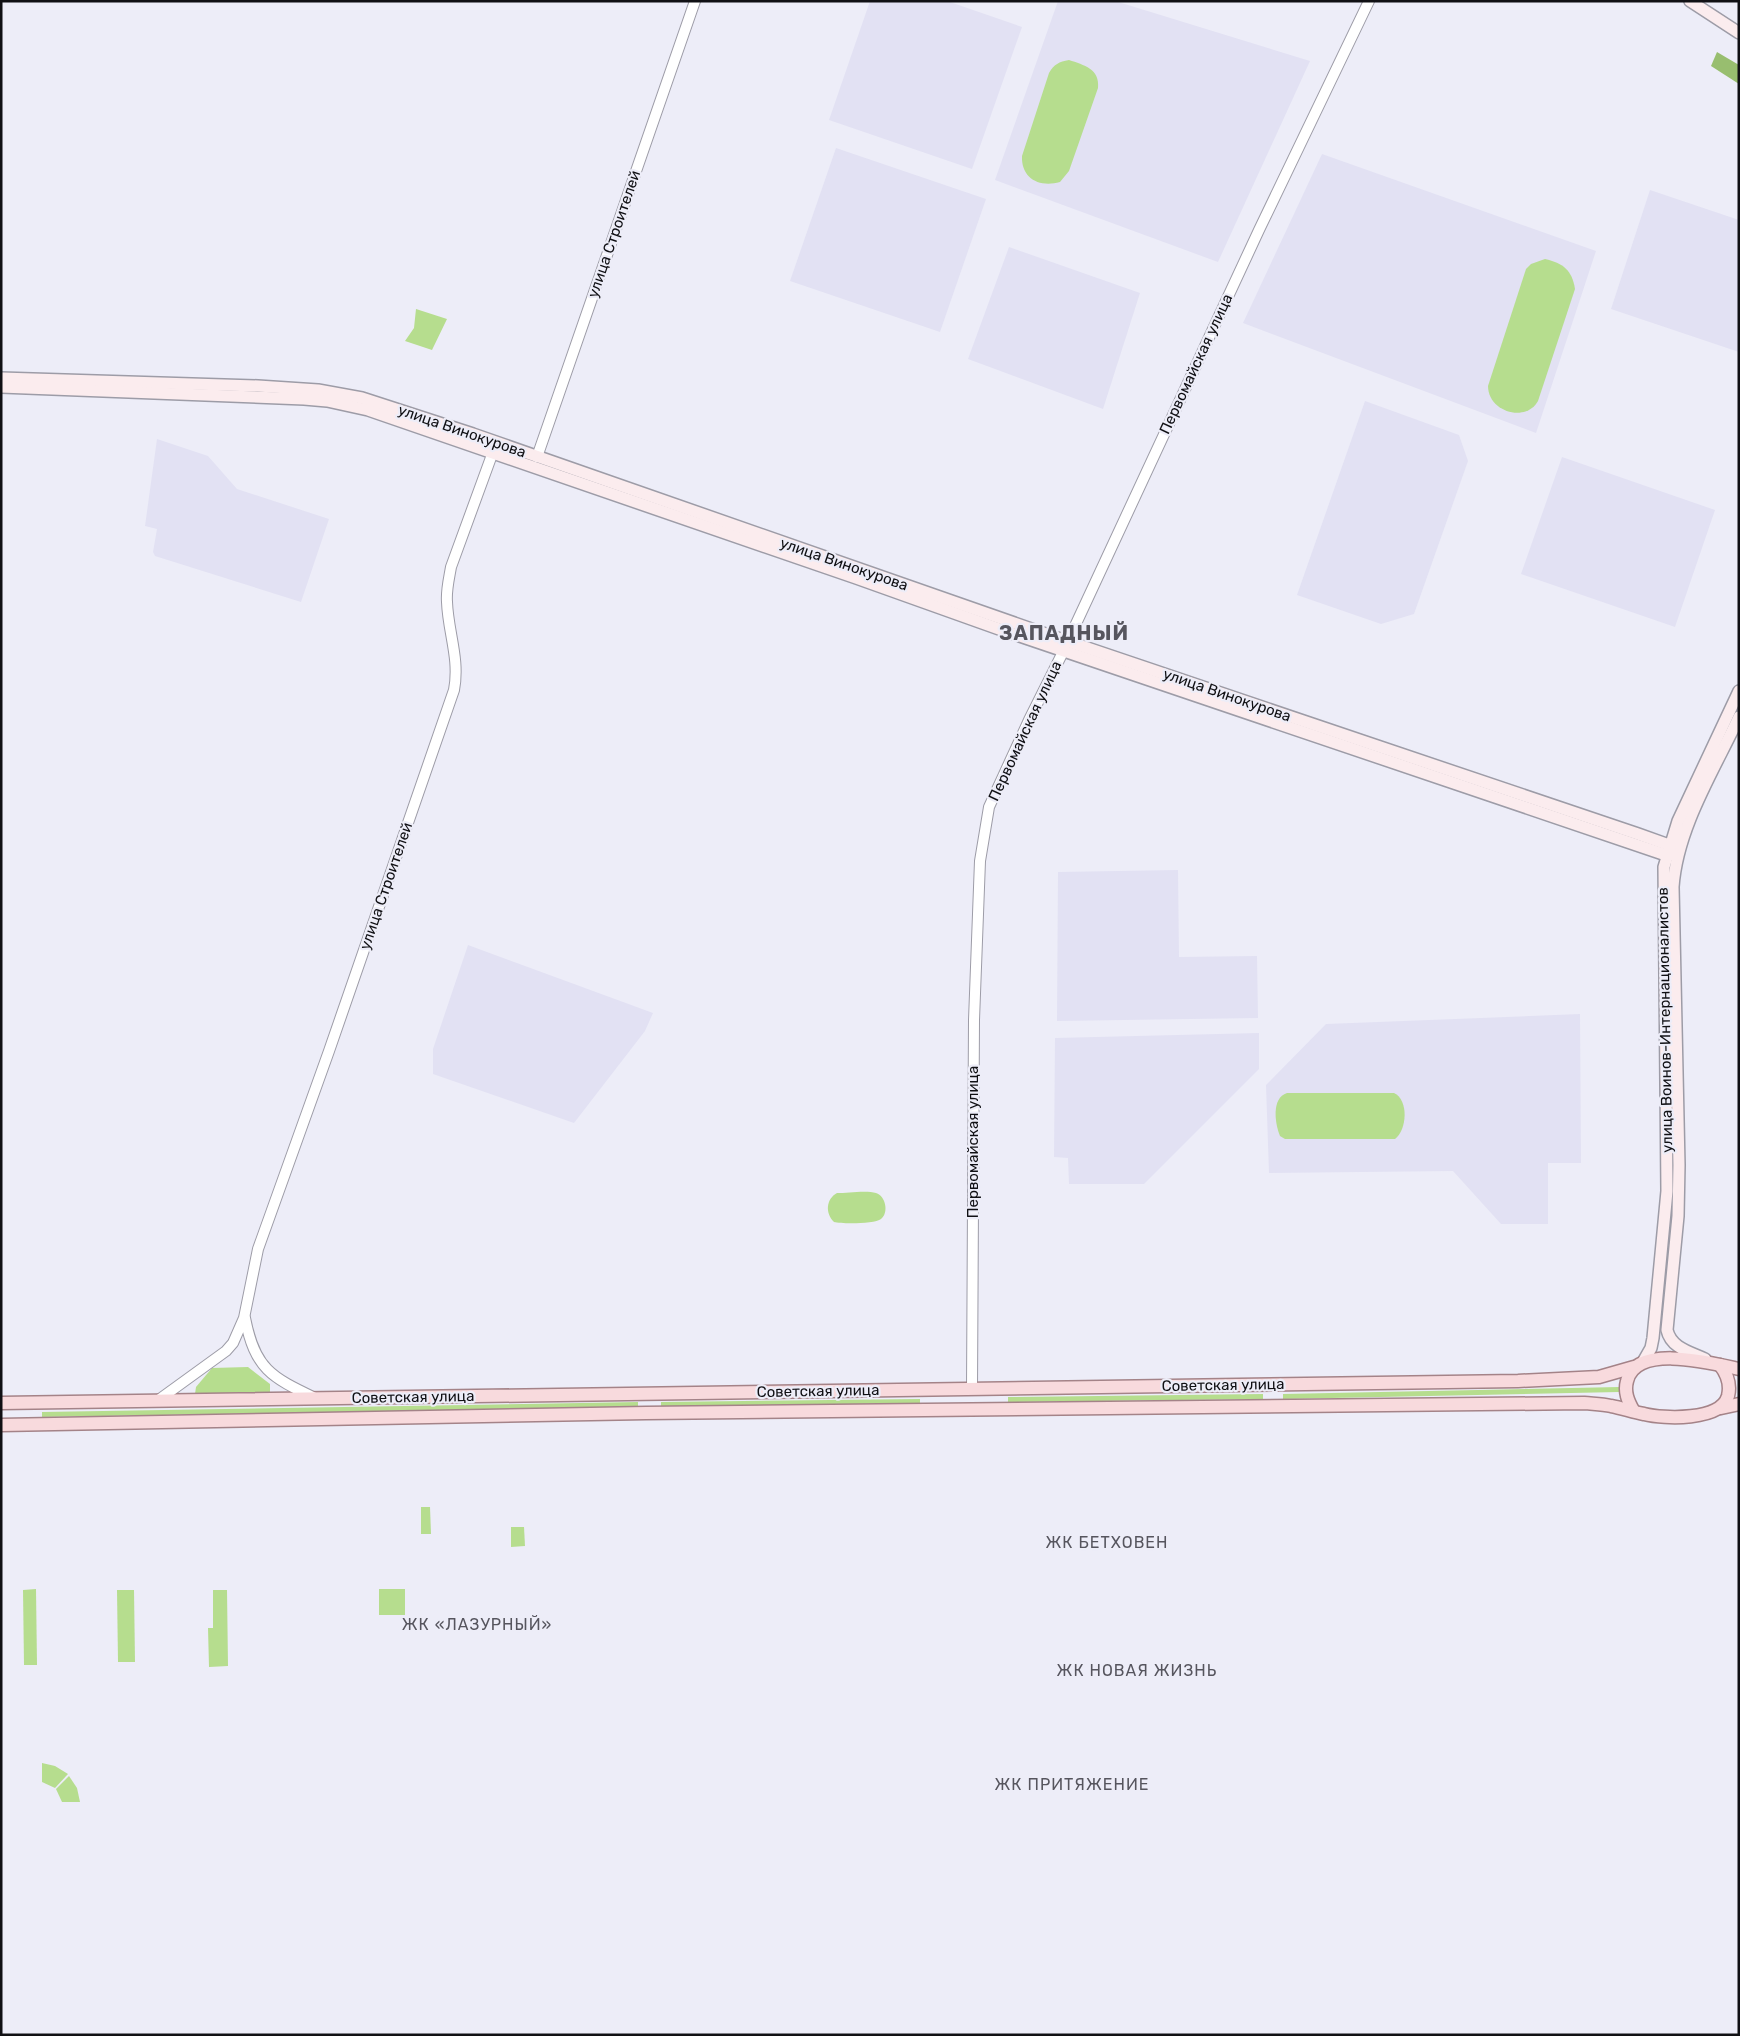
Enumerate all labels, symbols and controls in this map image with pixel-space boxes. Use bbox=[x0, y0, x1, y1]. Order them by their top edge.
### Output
street label: улица Строителей bbox=[584, 168, 644, 300]
street label: Первомайская улица bbox=[1156, 291, 1236, 437]
street label: улица Винокурова bbox=[396, 401, 528, 461]
street label: улица Винокурова bbox=[778, 534, 910, 594]
district label: ЗАПАДНЫЙ bbox=[999, 621, 1129, 645]
street label: Первомайская улица bbox=[985, 658, 1065, 804]
street label: улица Винокурова bbox=[1161, 665, 1293, 725]
street label: улица Строителей bbox=[356, 820, 416, 952]
street label: улица Воинов-Интернационалистов bbox=[1654, 887, 1676, 1153]
street label: Первомайская улица bbox=[964, 1066, 982, 1218]
street label: Советская улица bbox=[1162, 1375, 1284, 1395]
street label: Советская улица bbox=[757, 1381, 879, 1401]
street label: Советская улица bbox=[352, 1387, 474, 1407]
district label: ЖК БЕТХОВЕН bbox=[1046, 1533, 1168, 1552]
district label: ЖК «ЛАЗУРНЫЙ» bbox=[402, 1615, 552, 1634]
district label: ЖК НОВАЯ ЖИЗНЬ bbox=[1057, 1661, 1217, 1680]
district label: ЖК ПРИТЯЖЕНИЕ bbox=[995, 1775, 1149, 1794]

